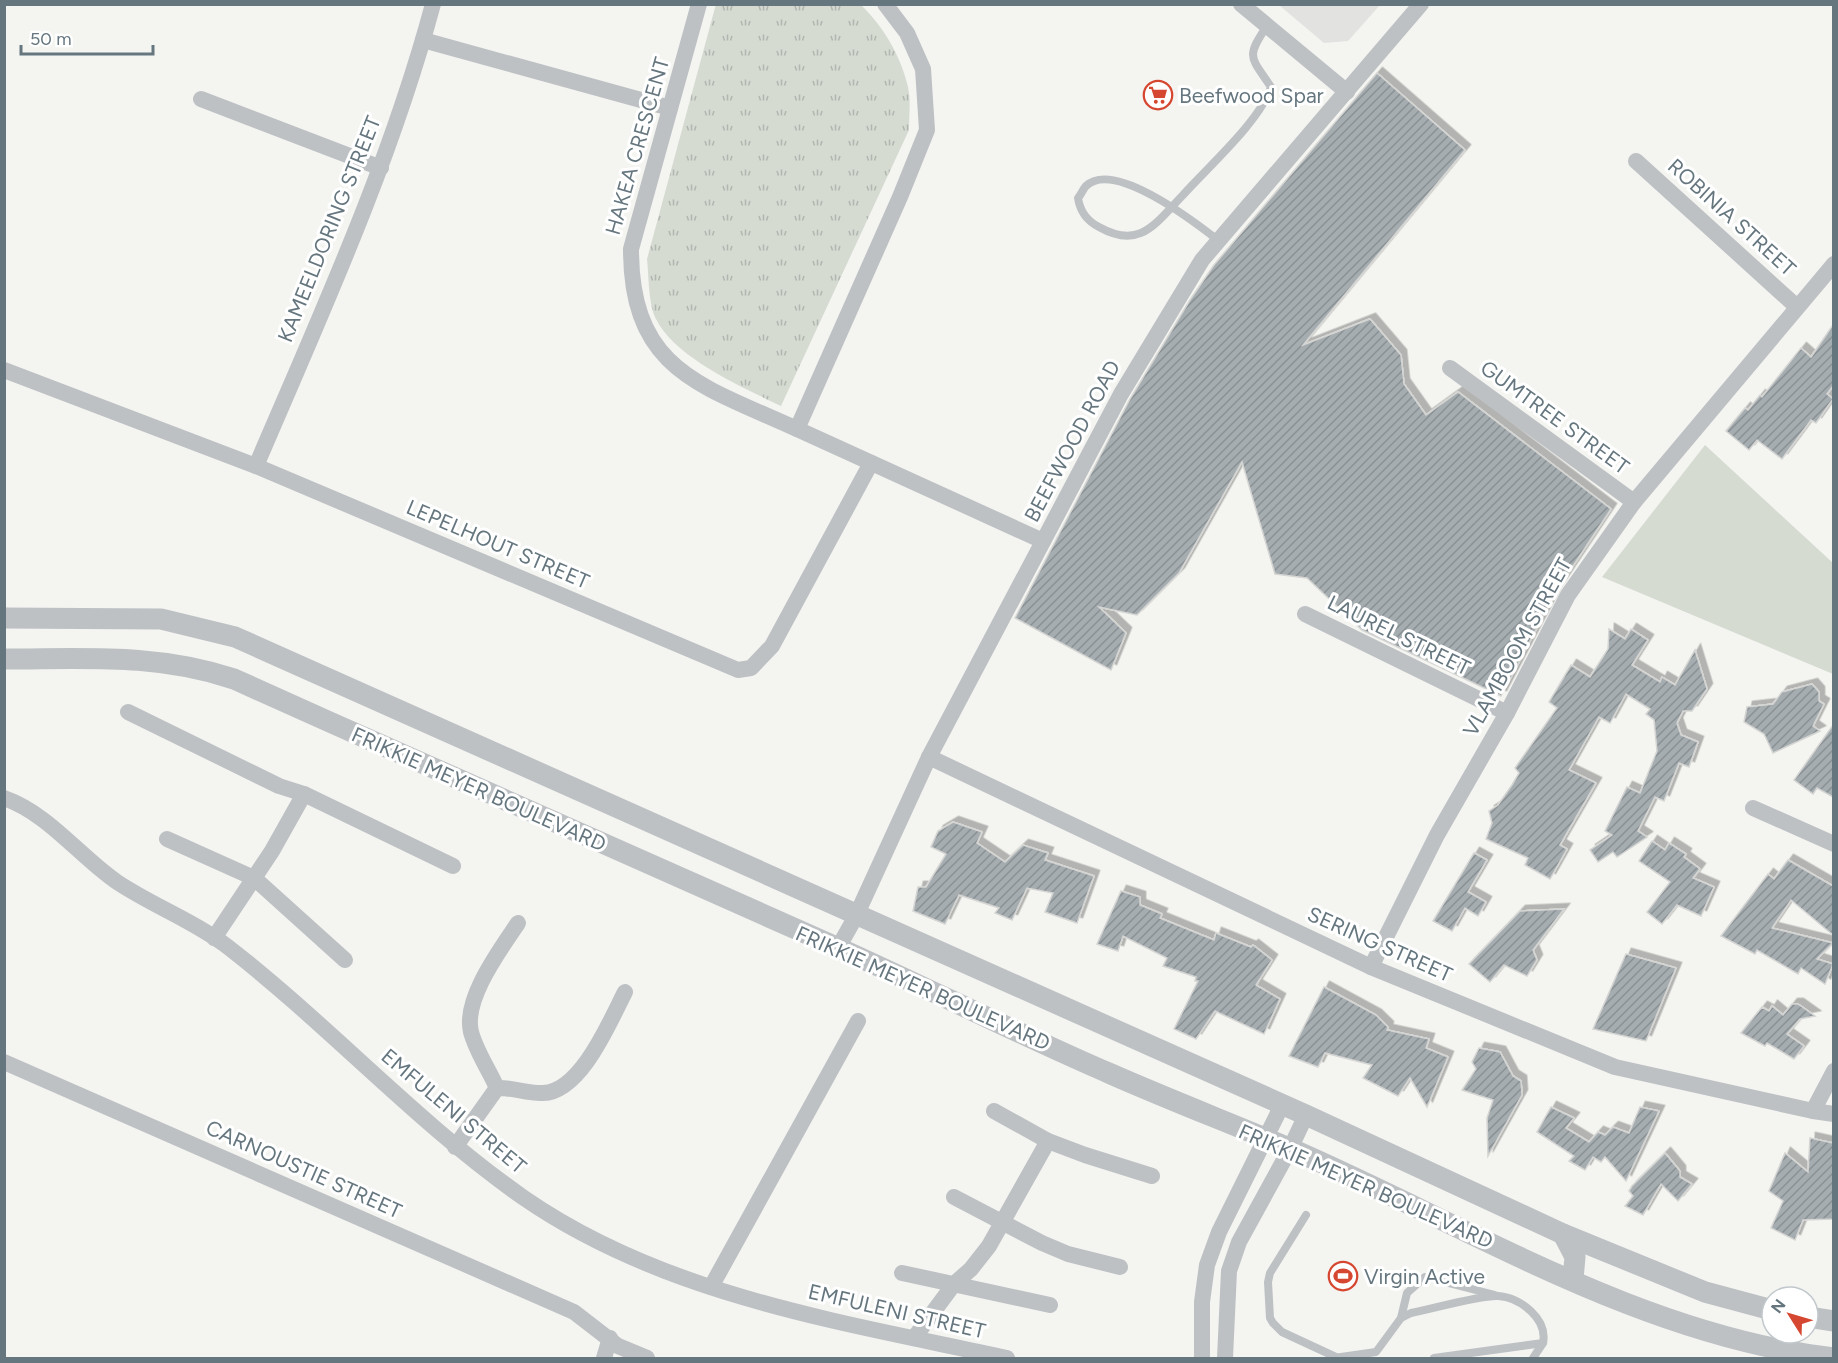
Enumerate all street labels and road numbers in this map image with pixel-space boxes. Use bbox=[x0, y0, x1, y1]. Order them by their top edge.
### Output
street label: HAKEA CRESCENT bbox=[600, 54, 674, 238]
street label: KAMEELDORING STREET bbox=[272, 112, 386, 346]
street label: ROBINIA STREET bbox=[1663, 153, 1801, 281]
street label: GUMTREE STREET bbox=[1476, 355, 1634, 480]
street label: BEEFWOOD ROAD bbox=[1019, 356, 1125, 526]
street label: LEPELHOUT STREET bbox=[403, 494, 594, 594]
street label: VLAMBOOM STREET bbox=[1458, 553, 1577, 740]
street label: LAUREL STREET bbox=[1324, 590, 1475, 681]
street label: FRIKKIE MEYER BOULEVARD bbox=[348, 722, 610, 856]
street label: SERING STREET bbox=[1304, 901, 1457, 987]
street label: FRIKKIE MEYER BOULEVARD bbox=[792, 921, 1054, 1055]
street label: EMFULENI STREET bbox=[377, 1043, 532, 1179]
street label: CARNOUSTIE STREET bbox=[202, 1115, 406, 1224]
street label: FRIKKIE MEYER BOULEVARD bbox=[1235, 1119, 1497, 1253]
street label: EMFULENI STREET bbox=[806, 1278, 988, 1344]

